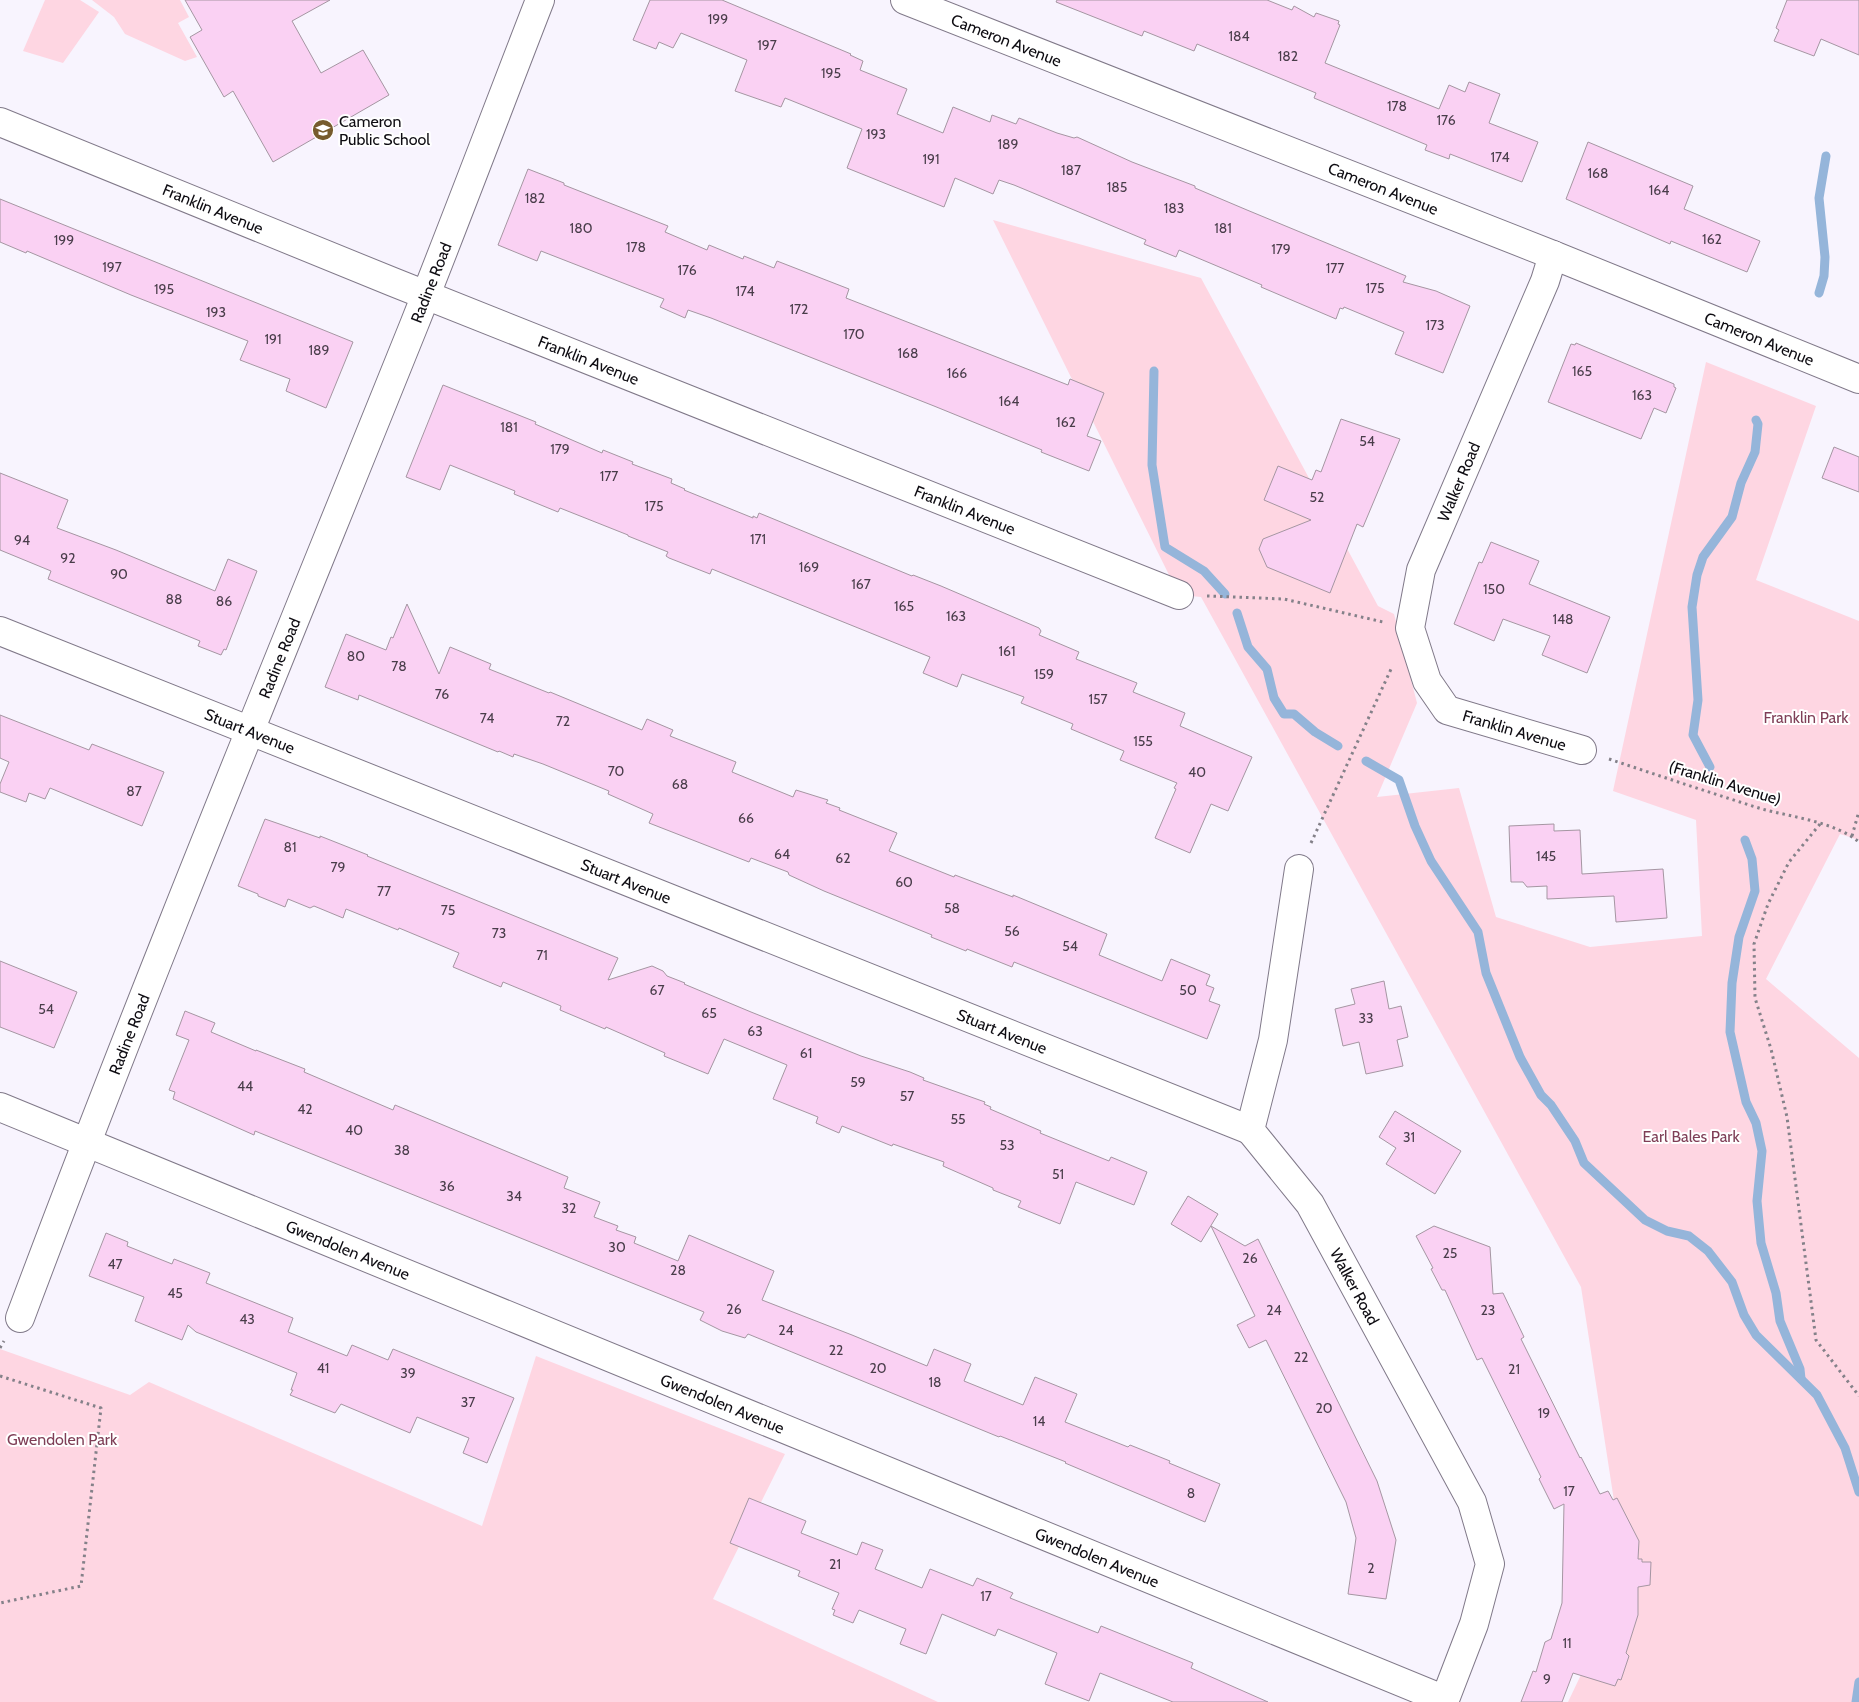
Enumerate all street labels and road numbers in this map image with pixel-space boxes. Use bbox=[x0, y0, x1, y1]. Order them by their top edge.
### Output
street label: Cameron Avenue bbox=[949, 10, 1064, 70]
street label: Cameron Avenue bbox=[1325, 158, 1441, 218]
street label: Franklin Avenue bbox=[160, 180, 266, 238]
street label: Radine Road bbox=[406, 239, 455, 326]
street label: Cameron Avenue bbox=[1702, 308, 1817, 369]
street label: Franklin Avenue bbox=[536, 331, 642, 389]
street label: Walker Road bbox=[1434, 439, 1484, 525]
street label: Franklin Avenue bbox=[912, 481, 1018, 538]
street label: Radine Road bbox=[254, 615, 304, 701]
street label: Stuart Avenue bbox=[202, 704, 298, 757]
street label: Franklin Avenue bbox=[1461, 706, 1568, 754]
street label: (Franklin Avenue) bbox=[1667, 757, 1783, 809]
street label: Stuart Avenue bbox=[578, 854, 674, 907]
street label: Radine Road bbox=[105, 991, 153, 1077]
street label: Stuart Avenue bbox=[954, 1005, 1050, 1058]
street label: Gwendolen Avenue bbox=[283, 1216, 413, 1284]
street label: Walker Road bbox=[1326, 1245, 1383, 1328]
street label: Gwendolen Avenue bbox=[658, 1370, 787, 1437]
street label: Gwendolen Avenue bbox=[1032, 1523, 1162, 1591]

